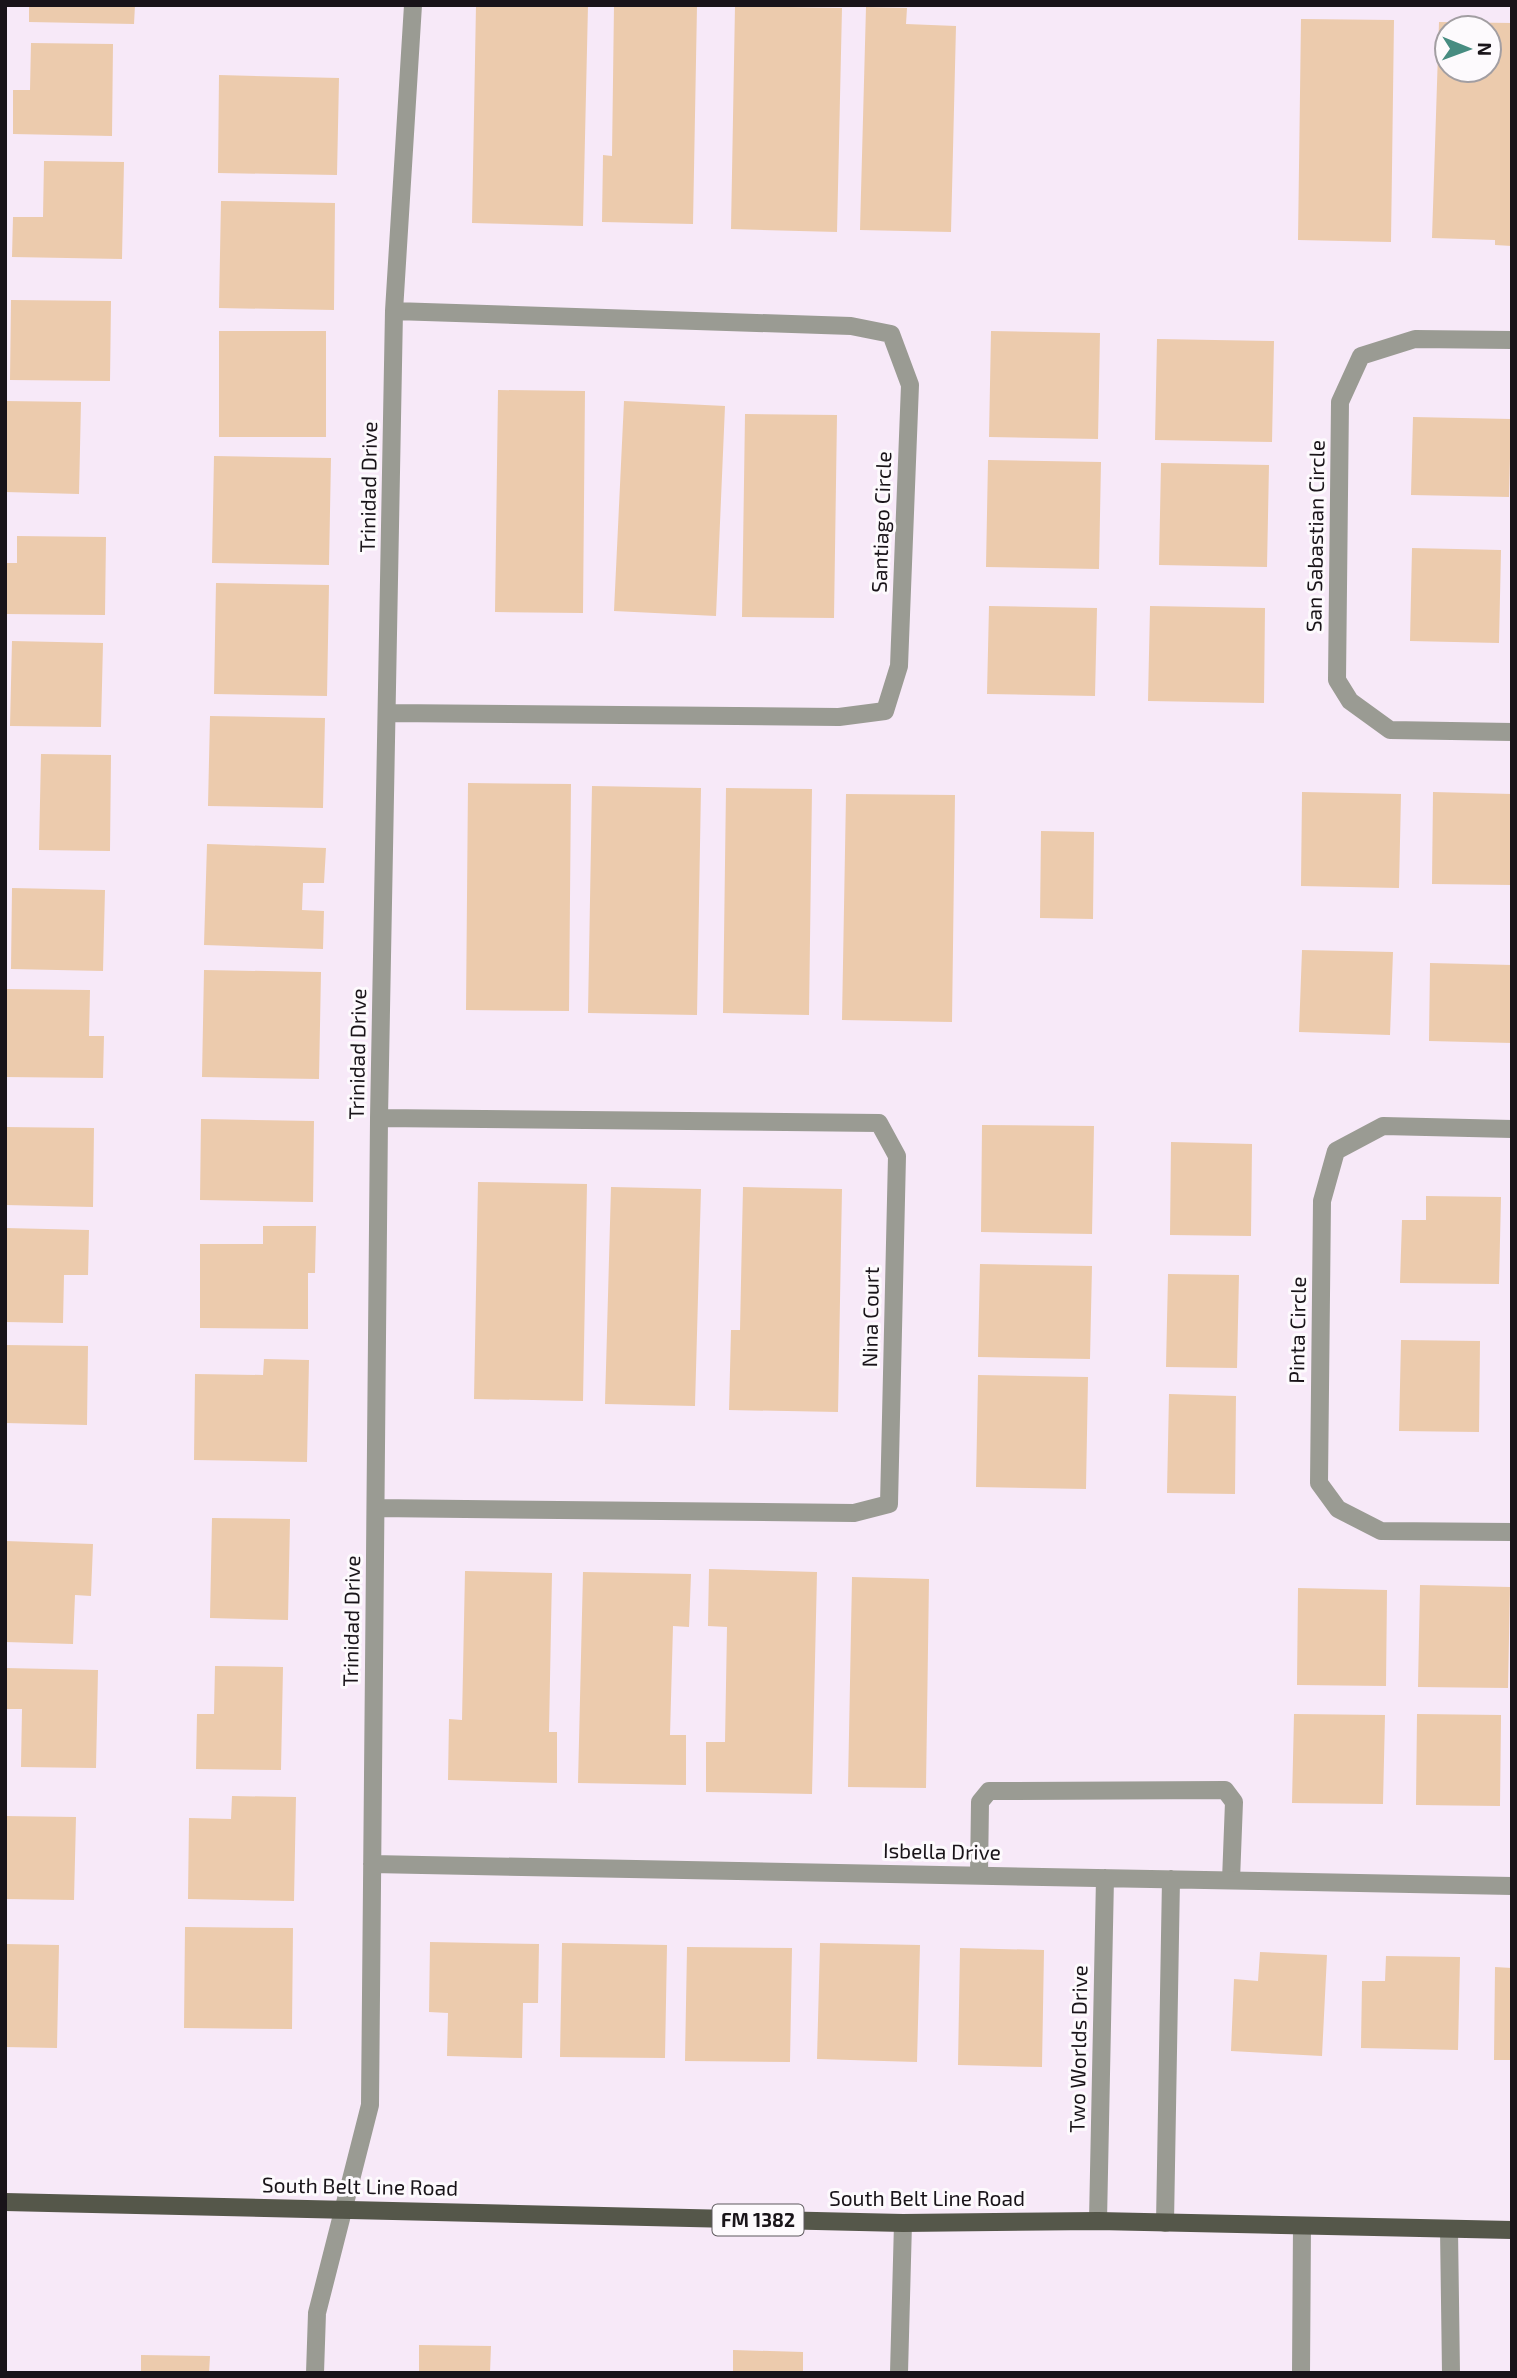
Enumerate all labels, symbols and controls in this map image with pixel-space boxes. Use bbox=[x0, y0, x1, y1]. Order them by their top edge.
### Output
north arrow bbox=[1433, 14, 1503, 84]
text: N bbox=[1474, 42, 1497, 56]
street label: Trinidad Drive bbox=[354, 421, 381, 553]
street label: San Sabastian Circle bbox=[1300, 440, 1329, 632]
street label: Santiago Circle bbox=[866, 451, 895, 593]
street label: Trinidad Drive bbox=[343, 988, 370, 1120]
street label: Nina Court bbox=[856, 1266, 883, 1368]
street label: Pinta Circle bbox=[1283, 1276, 1310, 1384]
street label: Trinidad Drive bbox=[337, 1555, 364, 1687]
street label: Isbella Drive bbox=[883, 1837, 1001, 1864]
street label: Two Worlds Drive bbox=[1064, 1965, 1091, 2133]
street label: South Belt Line Road bbox=[262, 2171, 458, 2200]
street label: South Belt Line Road bbox=[829, 2185, 1025, 2210]
road number: FM 1382 bbox=[712, 2204, 804, 2236]

